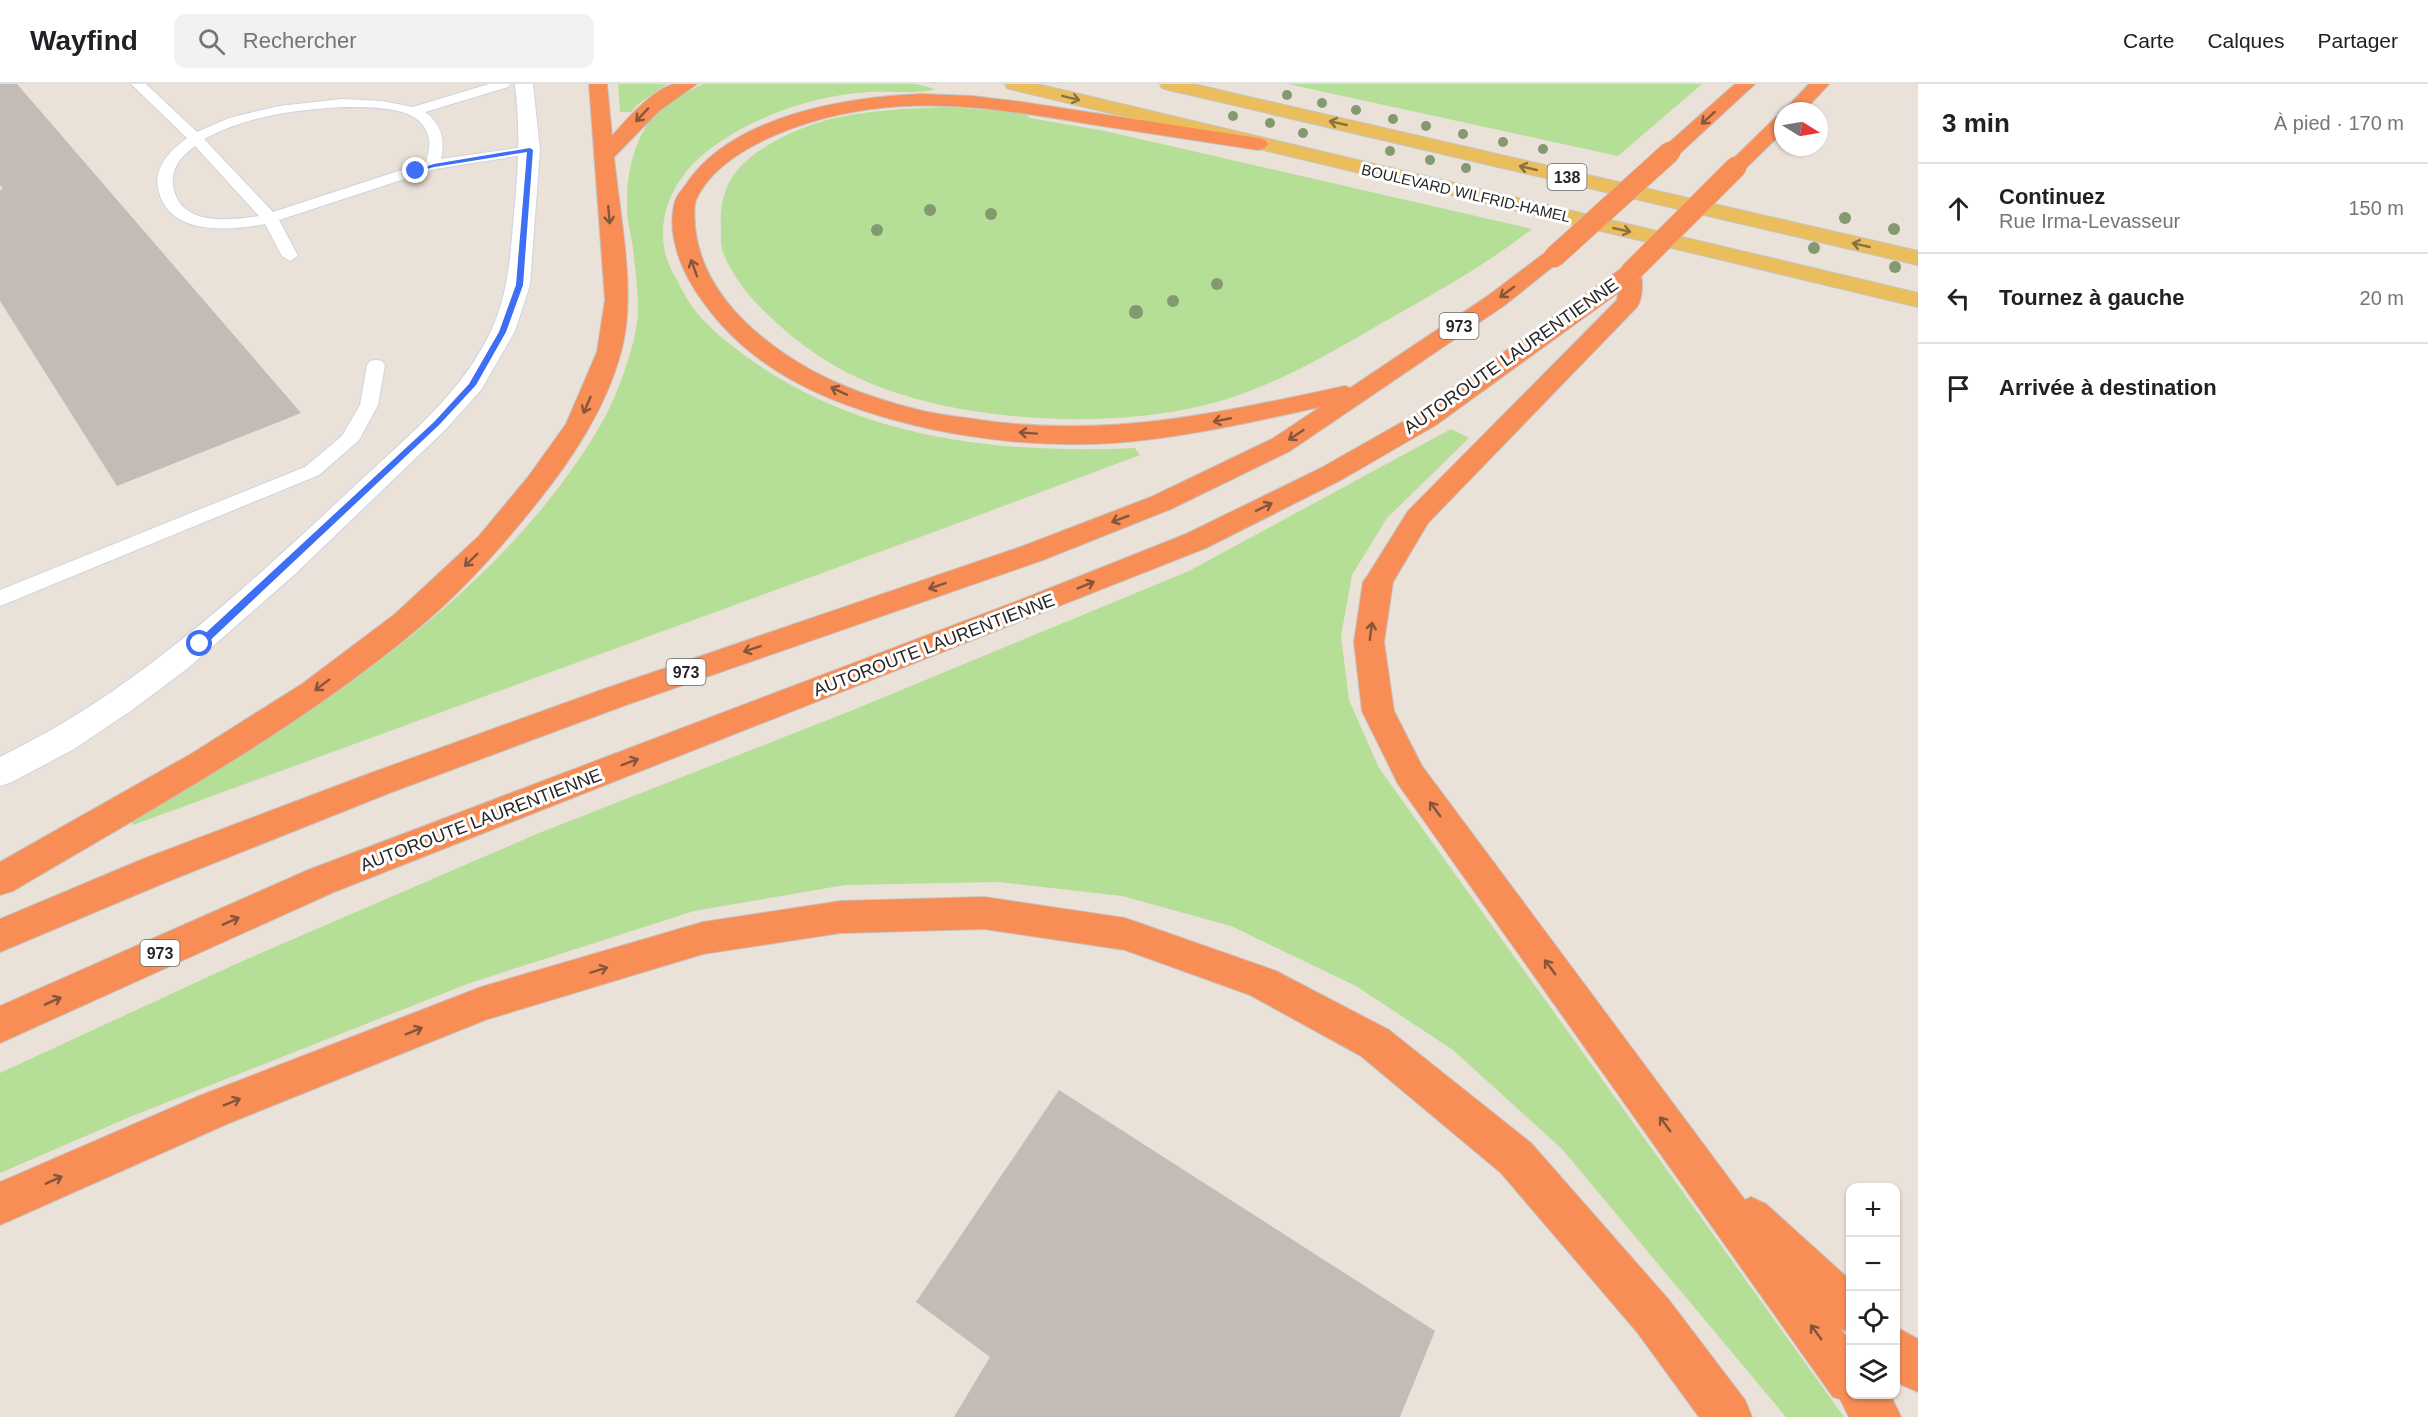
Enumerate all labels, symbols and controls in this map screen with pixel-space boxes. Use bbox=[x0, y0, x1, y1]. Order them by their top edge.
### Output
search box bbox=[174, 14, 594, 68]
text: Wayfind bbox=[30, 25, 138, 56]
icon: search bbox=[195, 25, 228, 58]
text: Rechercher bbox=[243, 28, 357, 53]
text: Carte bbox=[2123, 29, 2174, 52]
text: Calques bbox=[2207, 29, 2284, 52]
text: Partager bbox=[2317, 29, 2398, 52]
one-way arrow bbox=[1061, 92, 1080, 104]
north arrow bbox=[1774, 102, 1828, 156]
one-way arrow bbox=[635, 107, 649, 122]
text: 3 min bbox=[1942, 108, 2010, 138]
one-way arrow bbox=[1701, 111, 1716, 125]
text: À pied · 170 m bbox=[2274, 112, 2404, 134]
one-way arrow bbox=[1329, 117, 1348, 129]
route end bbox=[402, 157, 428, 183]
street label: BOULEVARD WILFRID-HAMEL bbox=[1360, 161, 1572, 225]
one-way arrow bbox=[1519, 161, 1538, 173]
road number: 138 bbox=[1548, 164, 1586, 190]
text: Continuez bbox=[1999, 184, 2105, 209]
icon: ahead bbox=[1942, 192, 1975, 225]
text: 150 m bbox=[2348, 197, 2404, 219]
one-way arrow bbox=[604, 205, 615, 225]
text: Rue Irma-Levasseur bbox=[1999, 210, 2180, 232]
one-way arrow bbox=[1612, 224, 1631, 236]
one-way arrow bbox=[1852, 239, 1871, 250]
one-way arrow bbox=[687, 259, 698, 278]
street label: AUTOROUTE LAURENTIENNE bbox=[1400, 274, 1622, 438]
icon: left bbox=[1942, 282, 1975, 315]
text: Tournez à gauche bbox=[1999, 285, 2184, 310]
one-way arrow bbox=[1499, 286, 1515, 299]
text: 20 m bbox=[2360, 287, 2404, 309]
road number: 973 bbox=[1440, 313, 1478, 339]
icon: arrive bbox=[1942, 372, 1975, 405]
text: Arrivée à destination bbox=[1999, 375, 2217, 400]
one-way arrow bbox=[830, 385, 848, 397]
one-way arrow bbox=[581, 395, 592, 413]
one-way arrow bbox=[1213, 415, 1232, 426]
one-way arrow bbox=[1019, 427, 1039, 438]
one-way arrow bbox=[1287, 429, 1304, 442]
one-way arrow bbox=[1255, 501, 1273, 513]
one-way arrow bbox=[1111, 514, 1130, 525]
one-way arrow bbox=[464, 553, 479, 567]
one-way arrow bbox=[1076, 579, 1095, 590]
one-way arrow bbox=[928, 581, 947, 592]
street label: AUTOROUTE LAURENTIENNE bbox=[811, 590, 1057, 700]
one-way arrow bbox=[1365, 621, 1376, 641]
route start bbox=[186, 630, 212, 656]
one-way arrow bbox=[743, 645, 762, 656]
road number: 973 bbox=[666, 659, 706, 685]
one-way arrow bbox=[314, 679, 330, 691]
one-way arrow bbox=[620, 756, 639, 767]
street label: AUTOROUTE LAURENTIENNE bbox=[358, 765, 604, 875]
one-way arrow bbox=[1429, 802, 1441, 818]
one-way arrow bbox=[222, 915, 240, 927]
road number: 973 bbox=[140, 940, 180, 966]
one-way arrow bbox=[1544, 959, 1556, 975]
one-way arrow bbox=[589, 964, 608, 975]
one-way arrow bbox=[44, 995, 62, 1007]
one-way arrow bbox=[404, 1025, 423, 1036]
one-way arrow bbox=[223, 1096, 241, 1107]
one-way arrow bbox=[1659, 1117, 1671, 1133]
one-way arrow bbox=[44, 1174, 62, 1185]
map controls bbox=[1846, 1183, 1900, 1399]
button: + bbox=[1846, 1183, 1900, 1237]
button: − bbox=[1846, 1237, 1900, 1291]
button: locate bbox=[1846, 1291, 1900, 1345]
one-way arrow bbox=[1810, 1325, 1822, 1341]
button: layers bbox=[1846, 1345, 1900, 1399]

